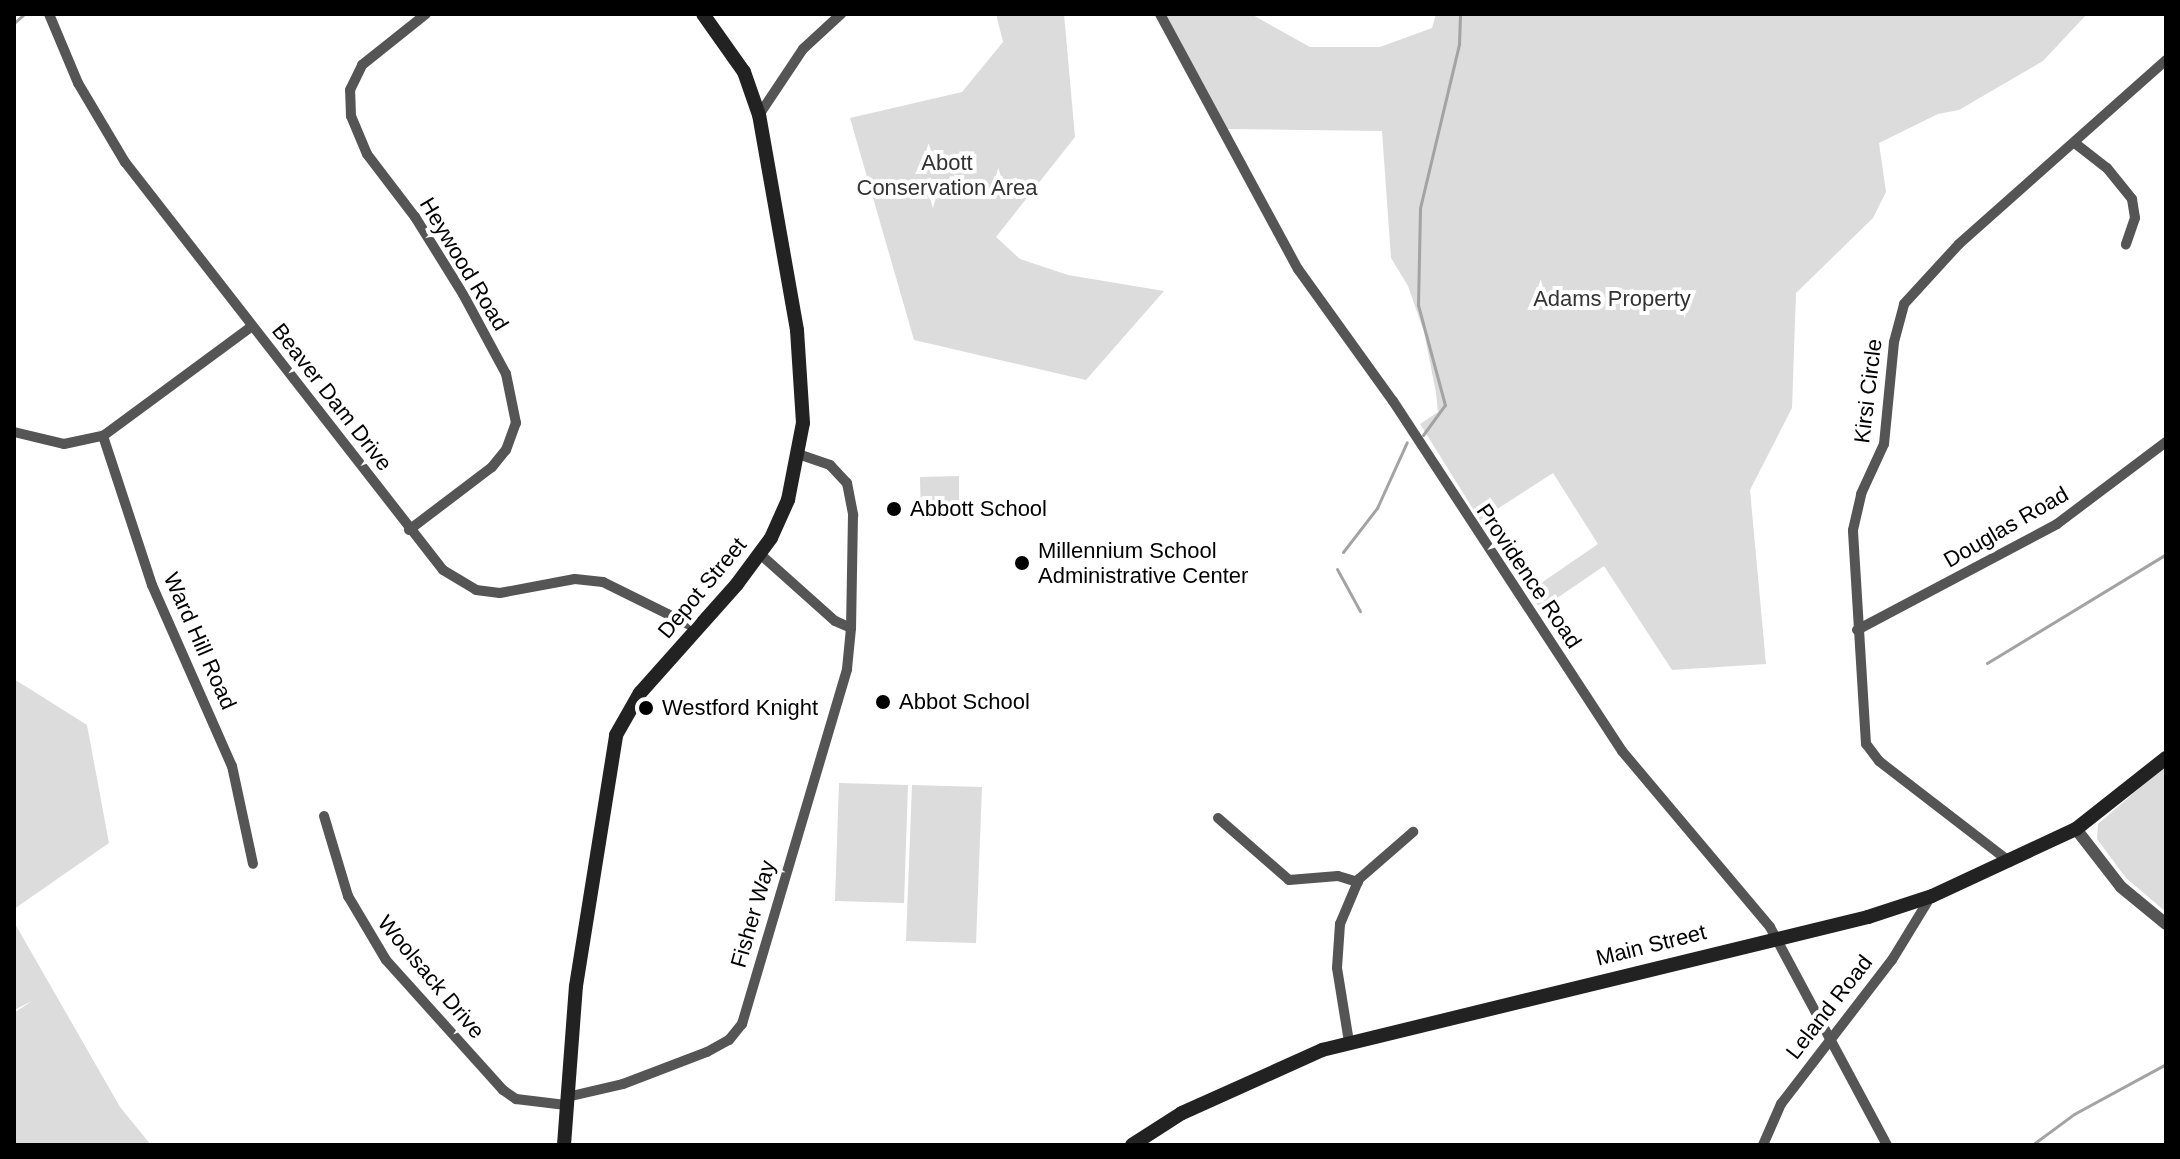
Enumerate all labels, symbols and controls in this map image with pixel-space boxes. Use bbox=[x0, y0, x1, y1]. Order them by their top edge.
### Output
park label: Abott Conservation Area bbox=[856, 149, 1038, 200]
street label: Heywood Road bbox=[414, 193, 514, 335]
park label: Adams Property bbox=[1533, 286, 1691, 312]
street label: Beaver Dam Drive bbox=[266, 318, 398, 476]
street label: Kirsi Circle bbox=[1848, 337, 1888, 445]
street label: Douglas Road bbox=[1939, 481, 2073, 573]
place label: Abbott School bbox=[910, 496, 1047, 522]
street label: Providence Road bbox=[1471, 499, 1587, 653]
marker: Abbott School bbox=[885, 500, 903, 518]
street label: Depot Street bbox=[652, 532, 752, 644]
place label: Millennium School Administrative Center bbox=[1038, 537, 1248, 588]
marker: Millennium School Administrative Center bbox=[1013, 554, 1031, 572]
street label: Ward Hill Road bbox=[158, 568, 242, 714]
place label: Abbot School bbox=[899, 689, 1030, 715]
marker: Abbot School bbox=[874, 693, 892, 711]
place label: Westford Knight bbox=[662, 695, 818, 721]
marker: Westford Knight bbox=[637, 699, 655, 717]
street label: Fisher Way bbox=[725, 857, 781, 971]
street label: Woolsack Drive bbox=[372, 910, 490, 1044]
street label: Main Street bbox=[1593, 919, 1709, 971]
street label: Leland Road bbox=[1780, 950, 1878, 1064]

